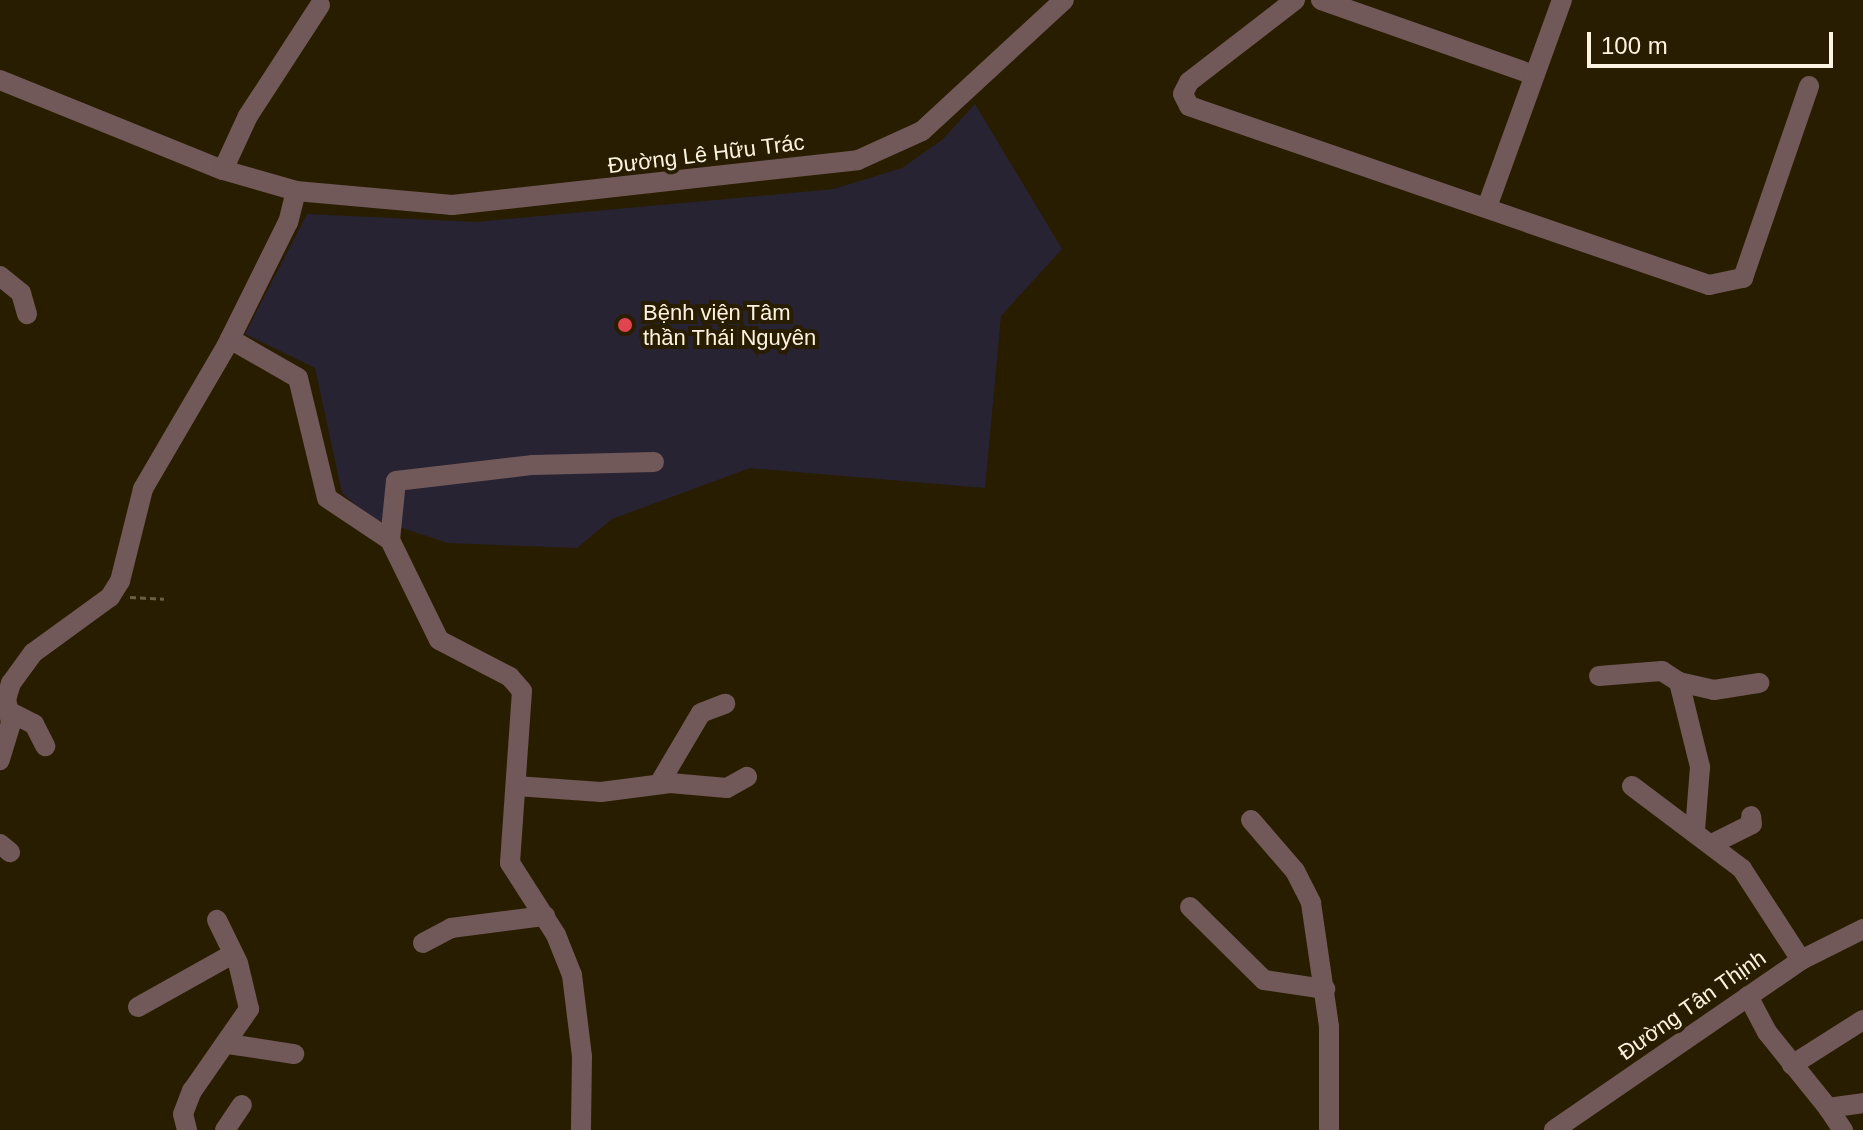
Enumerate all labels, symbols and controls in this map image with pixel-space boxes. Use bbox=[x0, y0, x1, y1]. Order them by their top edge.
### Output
scale bar bbox=[1591, 16, 1837, 66]
text: 100 m bbox=[1601, 32, 1668, 59]
street label: Đường Lê Hữu Trác bbox=[606, 129, 806, 179]
place label: Bệnh viện Tâm thần Thái Nguyên bbox=[643, 299, 817, 350]
marker: Bệnh viện Tâm thần Thái Nguyên bbox=[614, 314, 636, 336]
street label: Đường Tân Thịnh bbox=[1613, 944, 1771, 1066]

